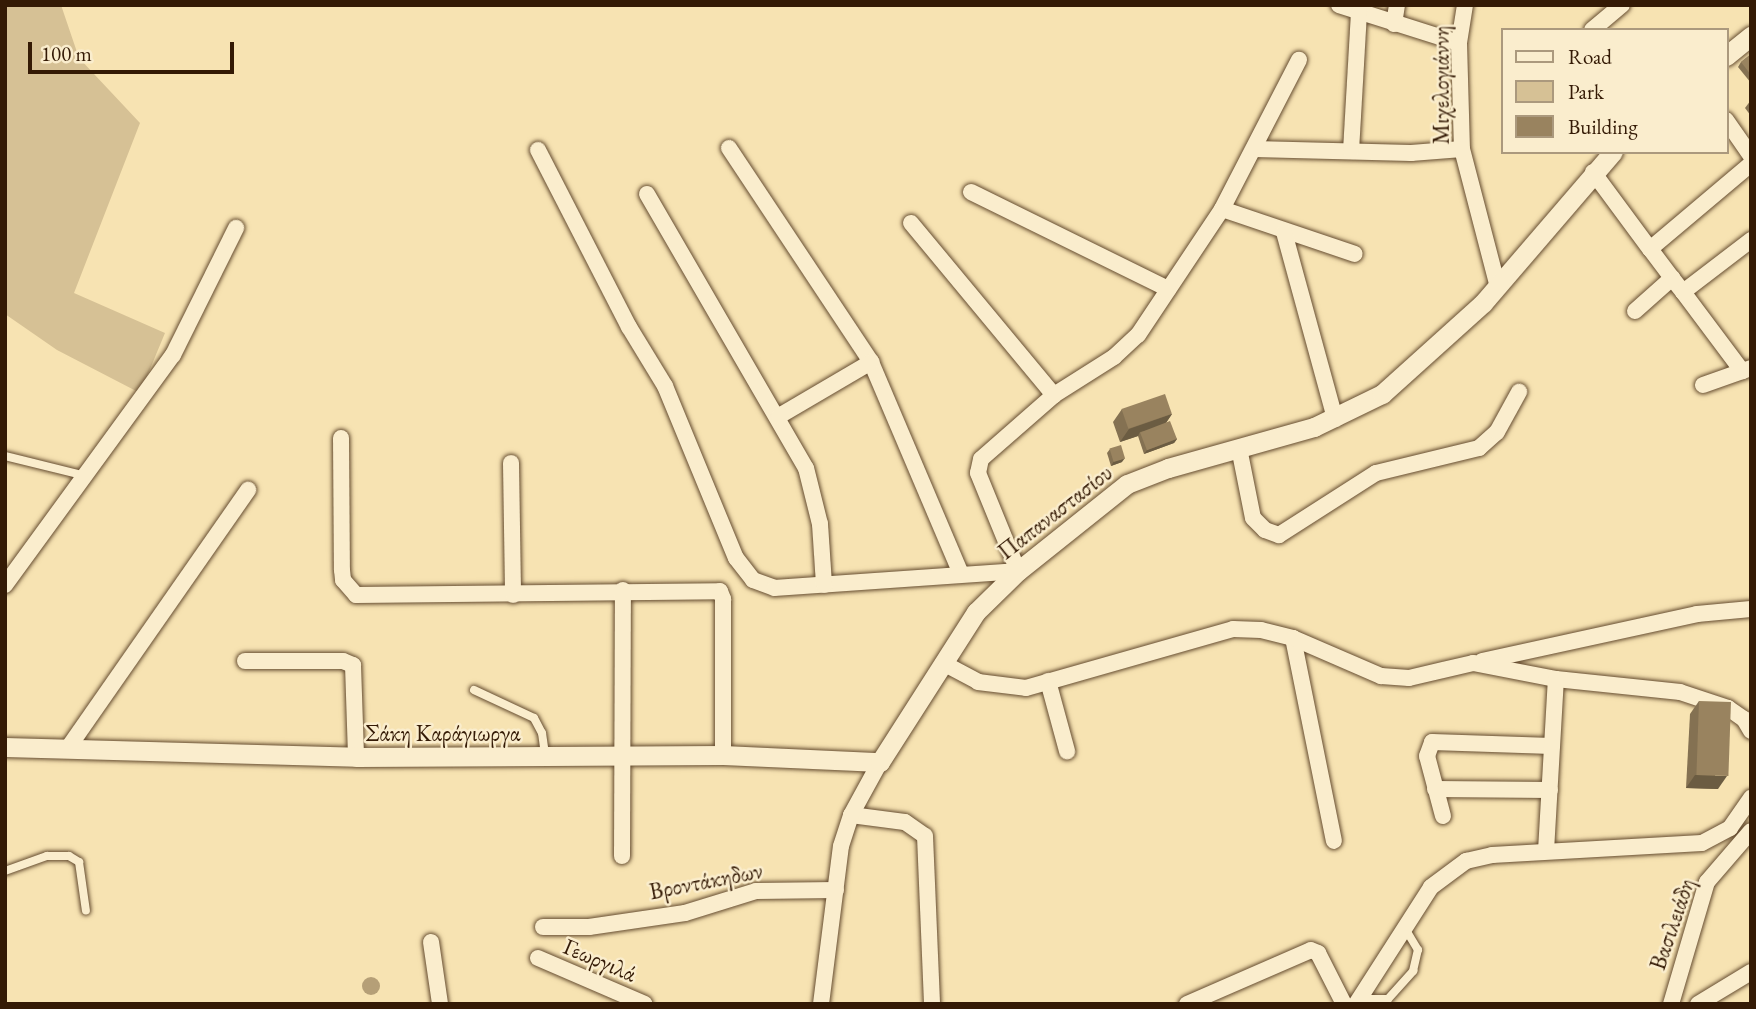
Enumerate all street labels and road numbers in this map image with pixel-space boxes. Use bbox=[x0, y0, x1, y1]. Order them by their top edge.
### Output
street label: Μιχελογιάννη bbox=[1427, 26, 1455, 144]
street label: Παπαναστασίου bbox=[992, 459, 1118, 565]
street label: Σάκη Καράγιωργα bbox=[366, 719, 520, 747]
street label: Βροντάκηδων bbox=[647, 856, 765, 906]
street label: Βασιλειάδη bbox=[1644, 875, 1700, 973]
street label: Γεωργιλά bbox=[559, 932, 641, 988]

